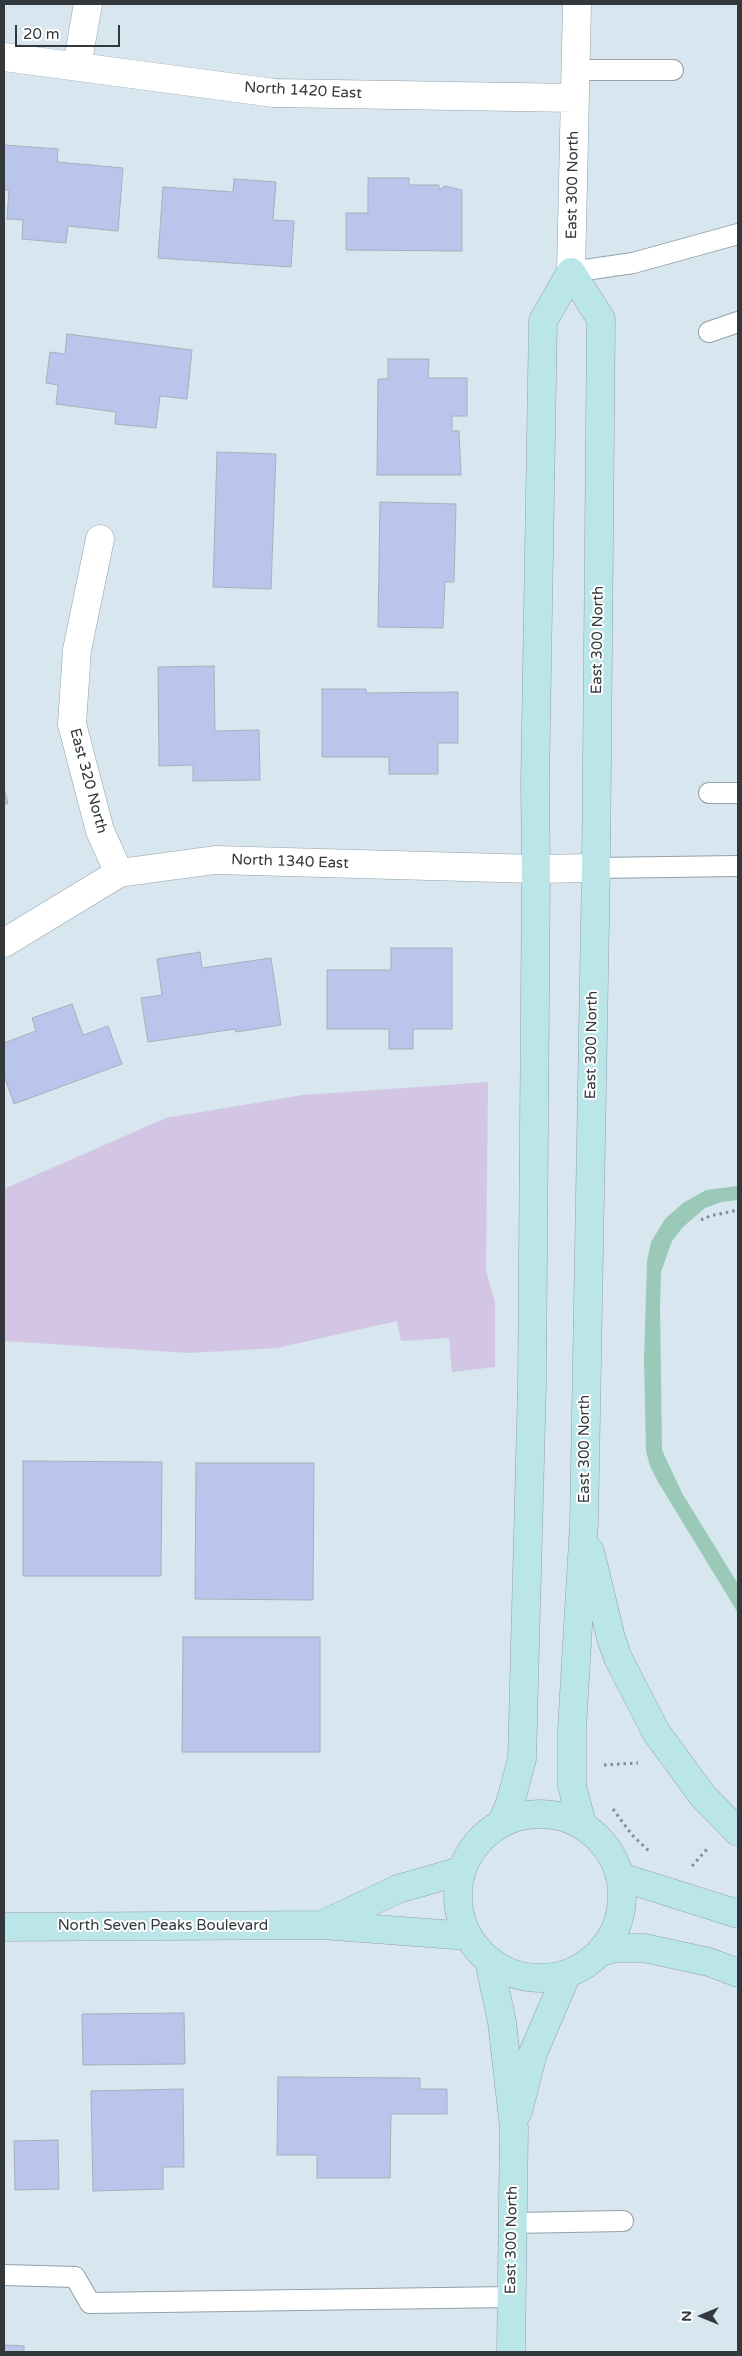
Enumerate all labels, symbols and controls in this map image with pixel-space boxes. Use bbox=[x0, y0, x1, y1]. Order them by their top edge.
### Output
scale bar bbox=[18, 15, 122, 47]
text: 20 m bbox=[23, 25, 60, 43]
street label: North 1420 East bbox=[244, 79, 362, 103]
street label: East 300 North bbox=[563, 131, 583, 239]
street label: East 300 North bbox=[588, 586, 608, 694]
street label: East 320 North bbox=[65, 726, 111, 836]
street label: North 1340 East bbox=[231, 851, 349, 873]
street label: East 300 North bbox=[582, 991, 602, 1099]
street label: East 300 North bbox=[576, 1395, 594, 1503]
street label: North Seven Peaks Boulevard bbox=[58, 1917, 268, 1935]
street label: East 300 North bbox=[502, 2186, 522, 2294]
north arrow bbox=[677, 2291, 727, 2341]
text: N bbox=[678, 2310, 695, 2322]

